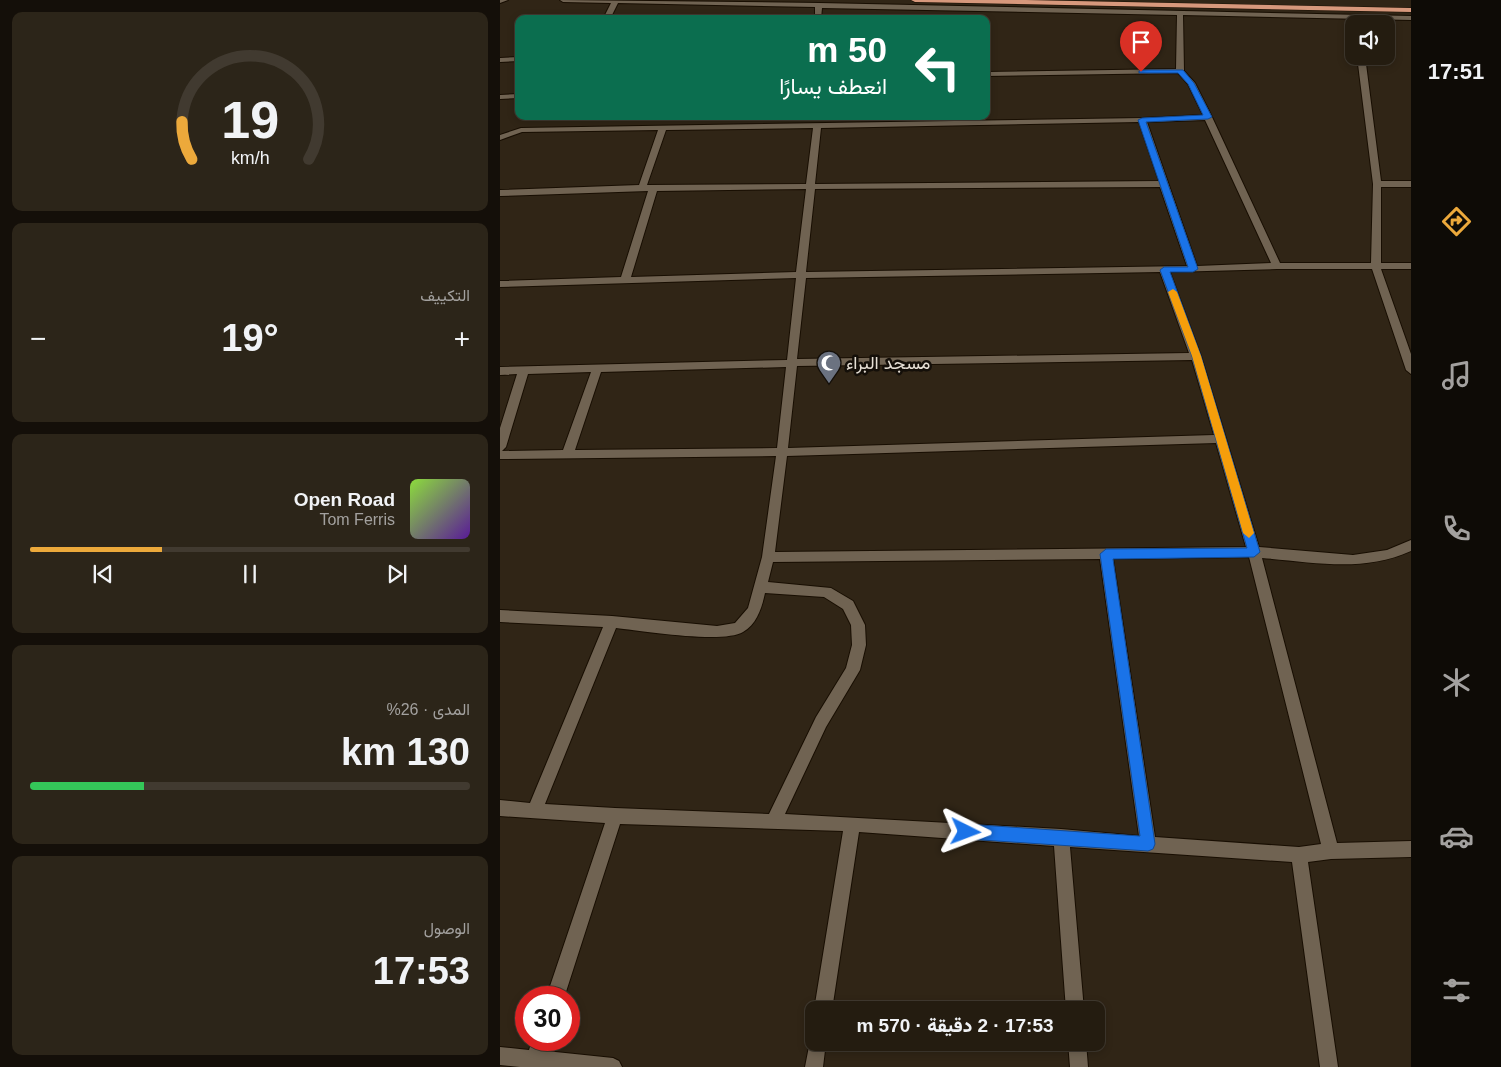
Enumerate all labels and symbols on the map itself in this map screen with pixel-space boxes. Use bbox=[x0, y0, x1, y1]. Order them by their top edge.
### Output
pin bbox=[1120, 21, 1162, 72]
mosque icon: مسجد البراء bbox=[816, 350, 842, 384]
place label: مسجد البراء bbox=[846, 353, 930, 374]
position arrow bbox=[939, 805, 991, 857]
speed limit sign: 30 bbox=[515, 986, 580, 1051]

